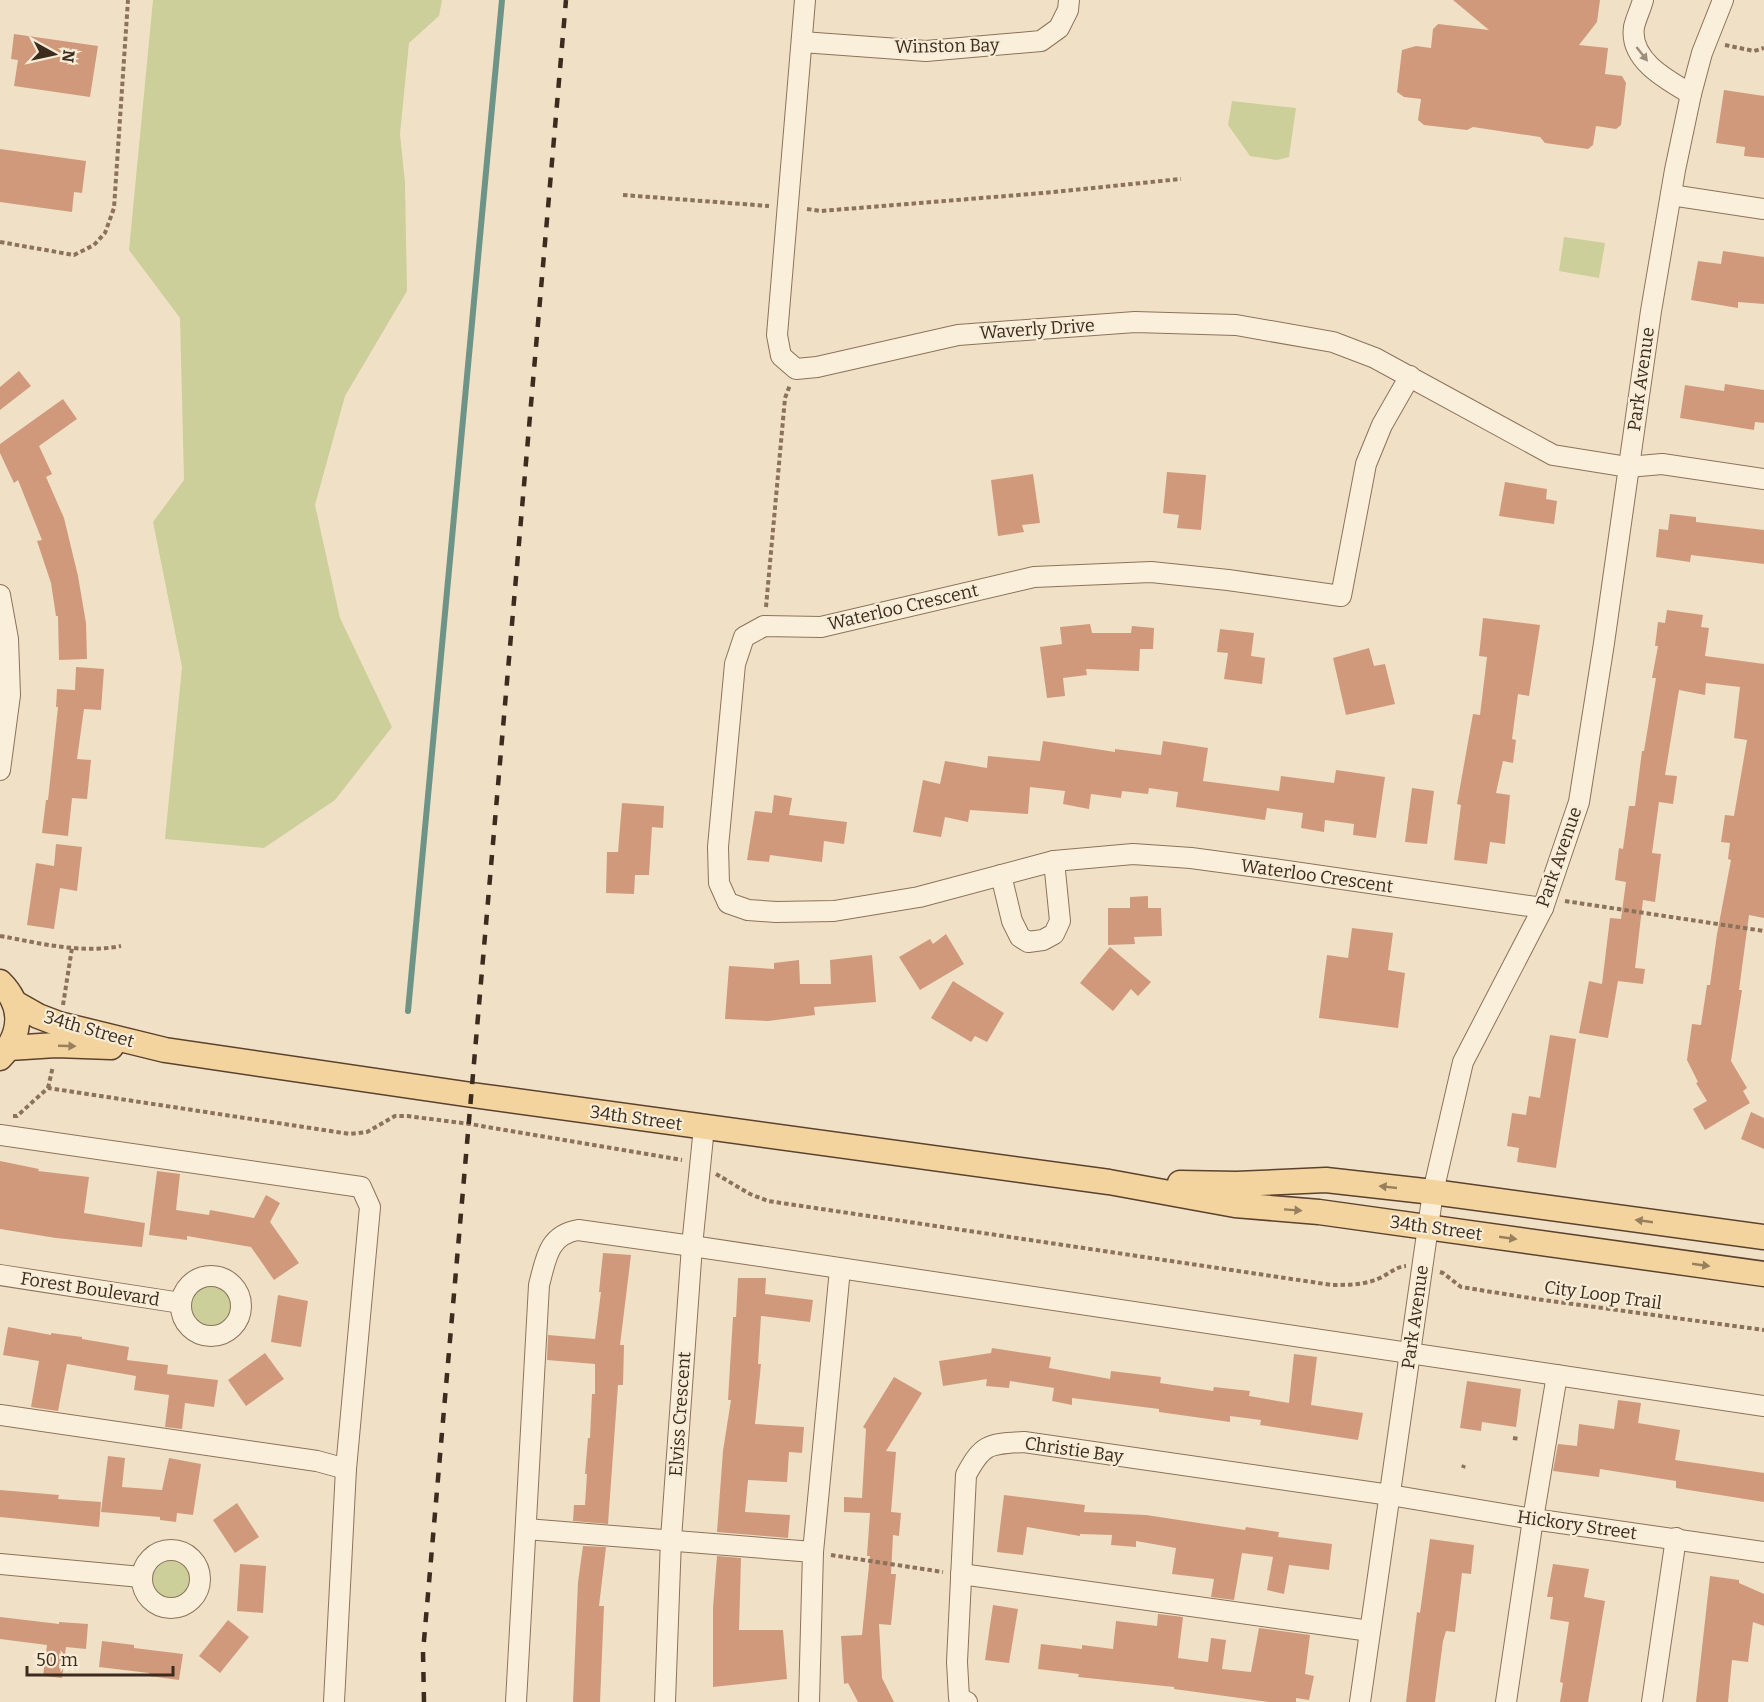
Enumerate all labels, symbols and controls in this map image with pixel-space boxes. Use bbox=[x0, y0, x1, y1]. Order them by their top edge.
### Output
north arrow bbox=[24, 24, 84, 84]
street label: Winston Bay bbox=[895, 34, 1000, 58]
one-way arrow bbox=[1636, 46, 1648, 62]
text: N bbox=[58, 49, 79, 63]
street label: Waverly Drive bbox=[979, 314, 1095, 344]
street label: Park Avenue bbox=[1623, 326, 1659, 432]
street label: Waterloo Crescent bbox=[826, 579, 981, 635]
street label: Park Avenue bbox=[1532, 804, 1586, 910]
street label: Waterloo Crescent bbox=[1239, 854, 1395, 898]
street label: 34th Street bbox=[41, 1006, 137, 1052]
one-way arrow bbox=[58, 1041, 77, 1050]
street label: 34th Street bbox=[589, 1101, 684, 1135]
one-way arrow bbox=[1378, 1182, 1397, 1192]
one-way arrow bbox=[1284, 1205, 1303, 1214]
street label: 34th Street bbox=[1389, 1211, 1484, 1245]
one-way arrow bbox=[1634, 1216, 1653, 1225]
one-way arrow bbox=[1498, 1234, 1517, 1243]
one-way arrow bbox=[1691, 1261, 1710, 1270]
street label: Park Avenue bbox=[1397, 1264, 1433, 1370]
street label: Forest Boulevard bbox=[19, 1267, 161, 1311]
street label: City Loop Trail bbox=[1543, 1276, 1663, 1314]
street label: Elviss Crescent bbox=[665, 1350, 695, 1477]
street label: Christie Bay bbox=[1023, 1432, 1125, 1468]
street label: Hickory Street bbox=[1516, 1506, 1639, 1544]
scale bar bbox=[27, 1639, 172, 1677]
text: 50 m bbox=[36, 1649, 78, 1671]

